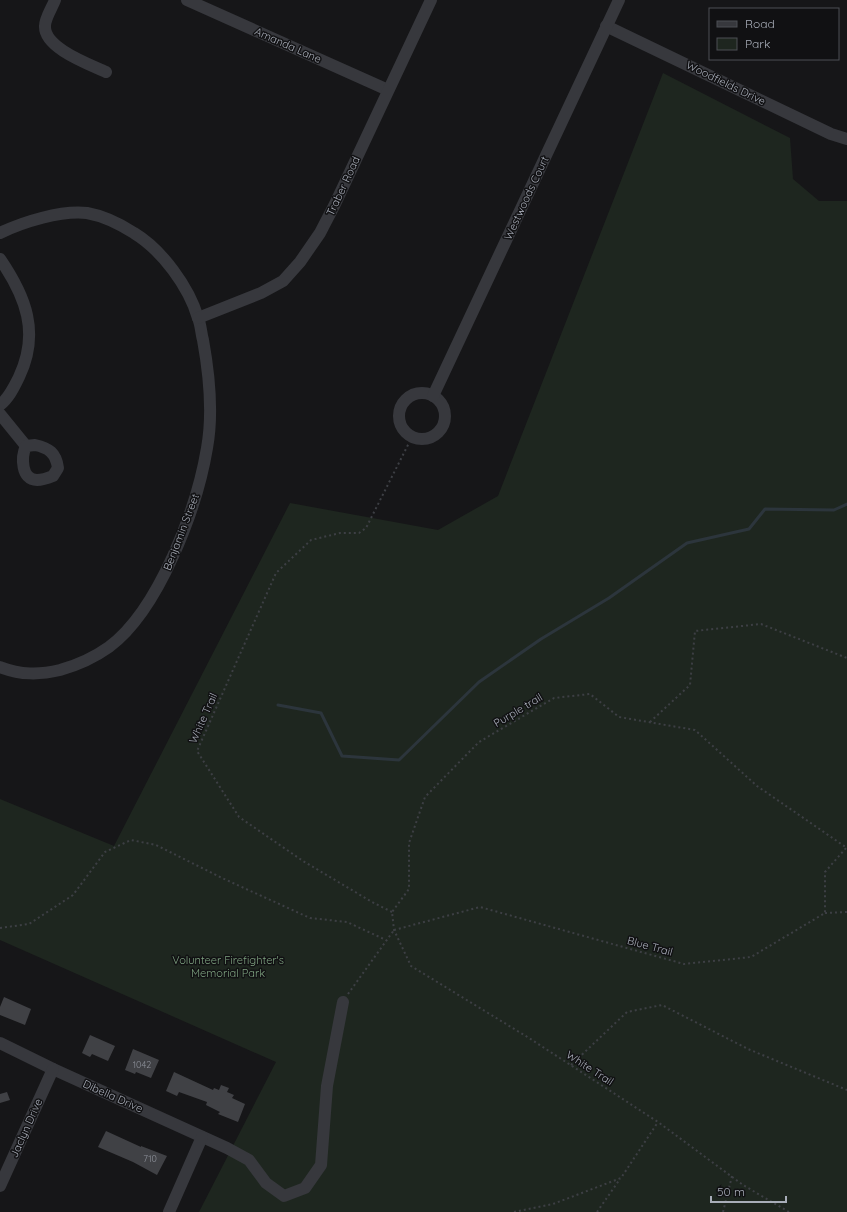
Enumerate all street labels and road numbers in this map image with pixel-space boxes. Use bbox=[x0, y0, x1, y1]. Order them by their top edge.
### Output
street label: Amanda Lane bbox=[252, 24, 324, 66]
street label: Woodfields Drive bbox=[684, 58, 768, 108]
street label: Traber Road bbox=[323, 154, 363, 218]
street label: Westwoods Court bbox=[501, 154, 552, 242]
street label: Benjamin Street bbox=[160, 491, 202, 572]
street label: Purple trail bbox=[491, 690, 545, 730]
street label: White Trail bbox=[186, 691, 220, 745]
street label: Blue Trail bbox=[626, 933, 674, 959]
street label: White Trail bbox=[564, 1047, 616, 1089]
street label: Dibella Drive bbox=[81, 1077, 145, 1115]
street label: Jaclyn Drive bbox=[7, 1096, 45, 1160]

